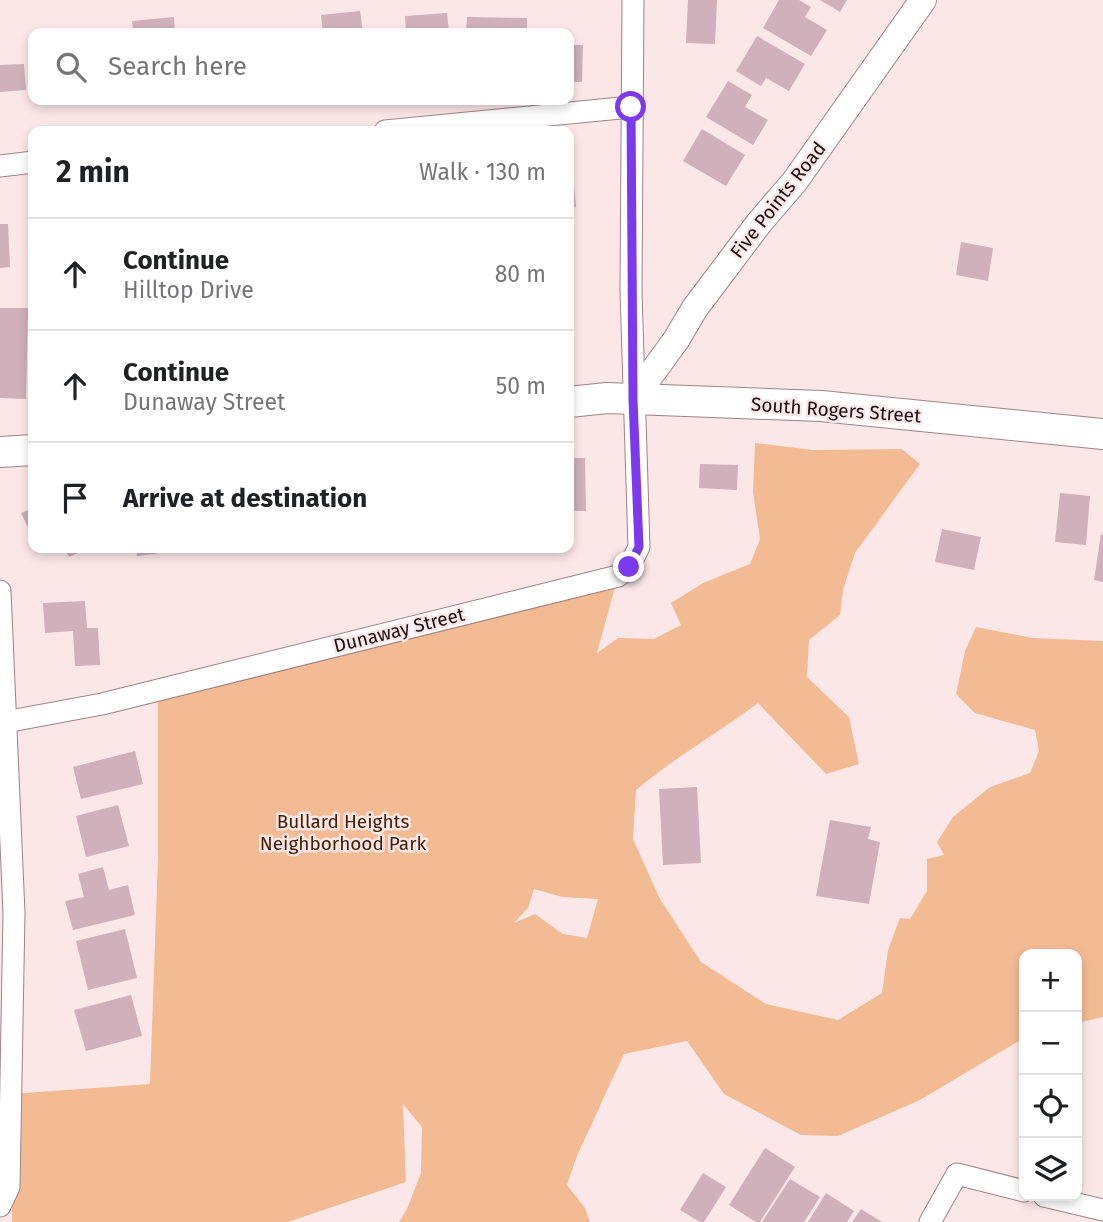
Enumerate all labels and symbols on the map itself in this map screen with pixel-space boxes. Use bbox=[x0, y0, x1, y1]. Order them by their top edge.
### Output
route start bbox=[615, 91, 646, 122]
street label: Five Points Road bbox=[725, 137, 831, 263]
street label: South Rogers Street bbox=[750, 393, 922, 427]
route end bbox=[613, 551, 644, 582]
street label: Dunaway Street bbox=[331, 603, 467, 657]
park label: Bullard Heights Neighborhood Park bbox=[260, 810, 427, 855]

